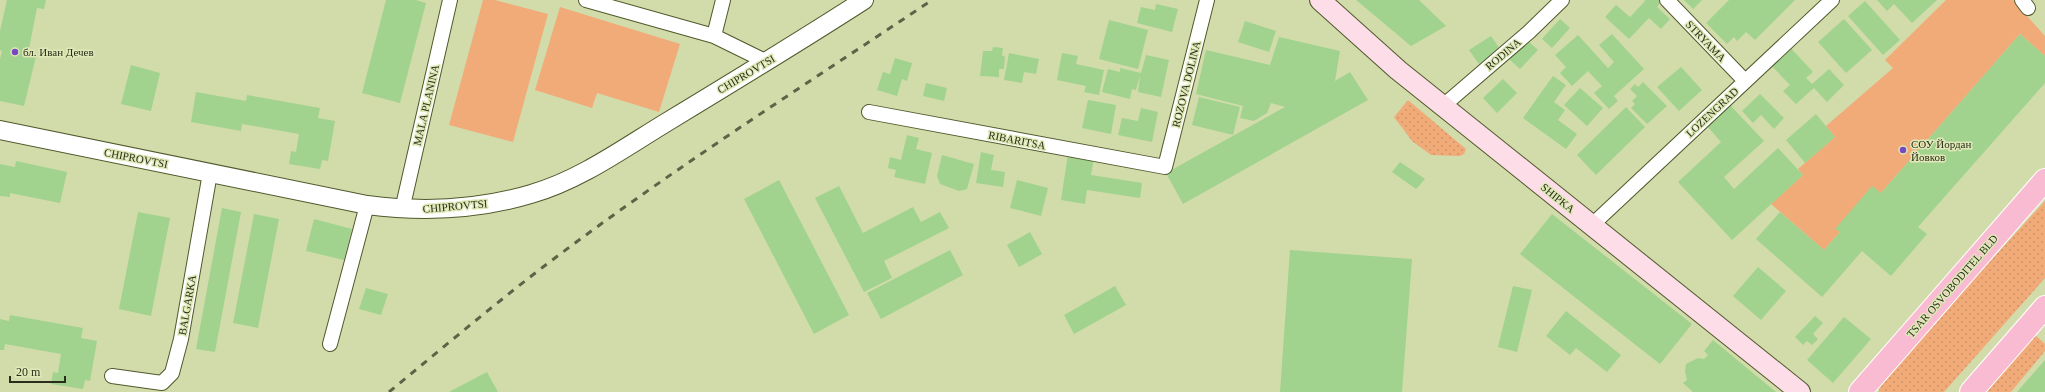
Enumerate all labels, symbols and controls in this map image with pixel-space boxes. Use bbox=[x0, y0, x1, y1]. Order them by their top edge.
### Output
street label: STRYAMA bbox=[1684, 18, 1728, 64]
street label: RODINA bbox=[1483, 36, 1523, 72]
street label: ROZOVA DOLINA bbox=[1169, 39, 1203, 128]
place label: бл. Иван Дечев bbox=[23, 46, 94, 58]
marker: бл. Иван Дечев bbox=[10, 47, 20, 57]
street label: CHIPROVTSI bbox=[715, 52, 777, 96]
street label: MALA PLANINA bbox=[411, 63, 441, 147]
street label: LOZENGRAD bbox=[1683, 85, 1741, 139]
street label: RIBARITSA bbox=[987, 129, 1047, 151]
place label: СОУ Йордан Йовков bbox=[1911, 138, 1971, 163]
marker: СОУ Йордан Йовков bbox=[1898, 145, 1908, 155]
street label: CHIPROVTSI bbox=[103, 146, 169, 170]
street label: SHIPKA bbox=[1539, 181, 1577, 215]
street label: CHIPROVTSI bbox=[422, 197, 488, 215]
street label: TSAR OSVOBODITEL BLD bbox=[1904, 232, 2000, 340]
street label: BALGARKA bbox=[176, 274, 198, 336]
scale bar bbox=[10, 358, 65, 384]
text: 20 m bbox=[16, 365, 41, 379]

